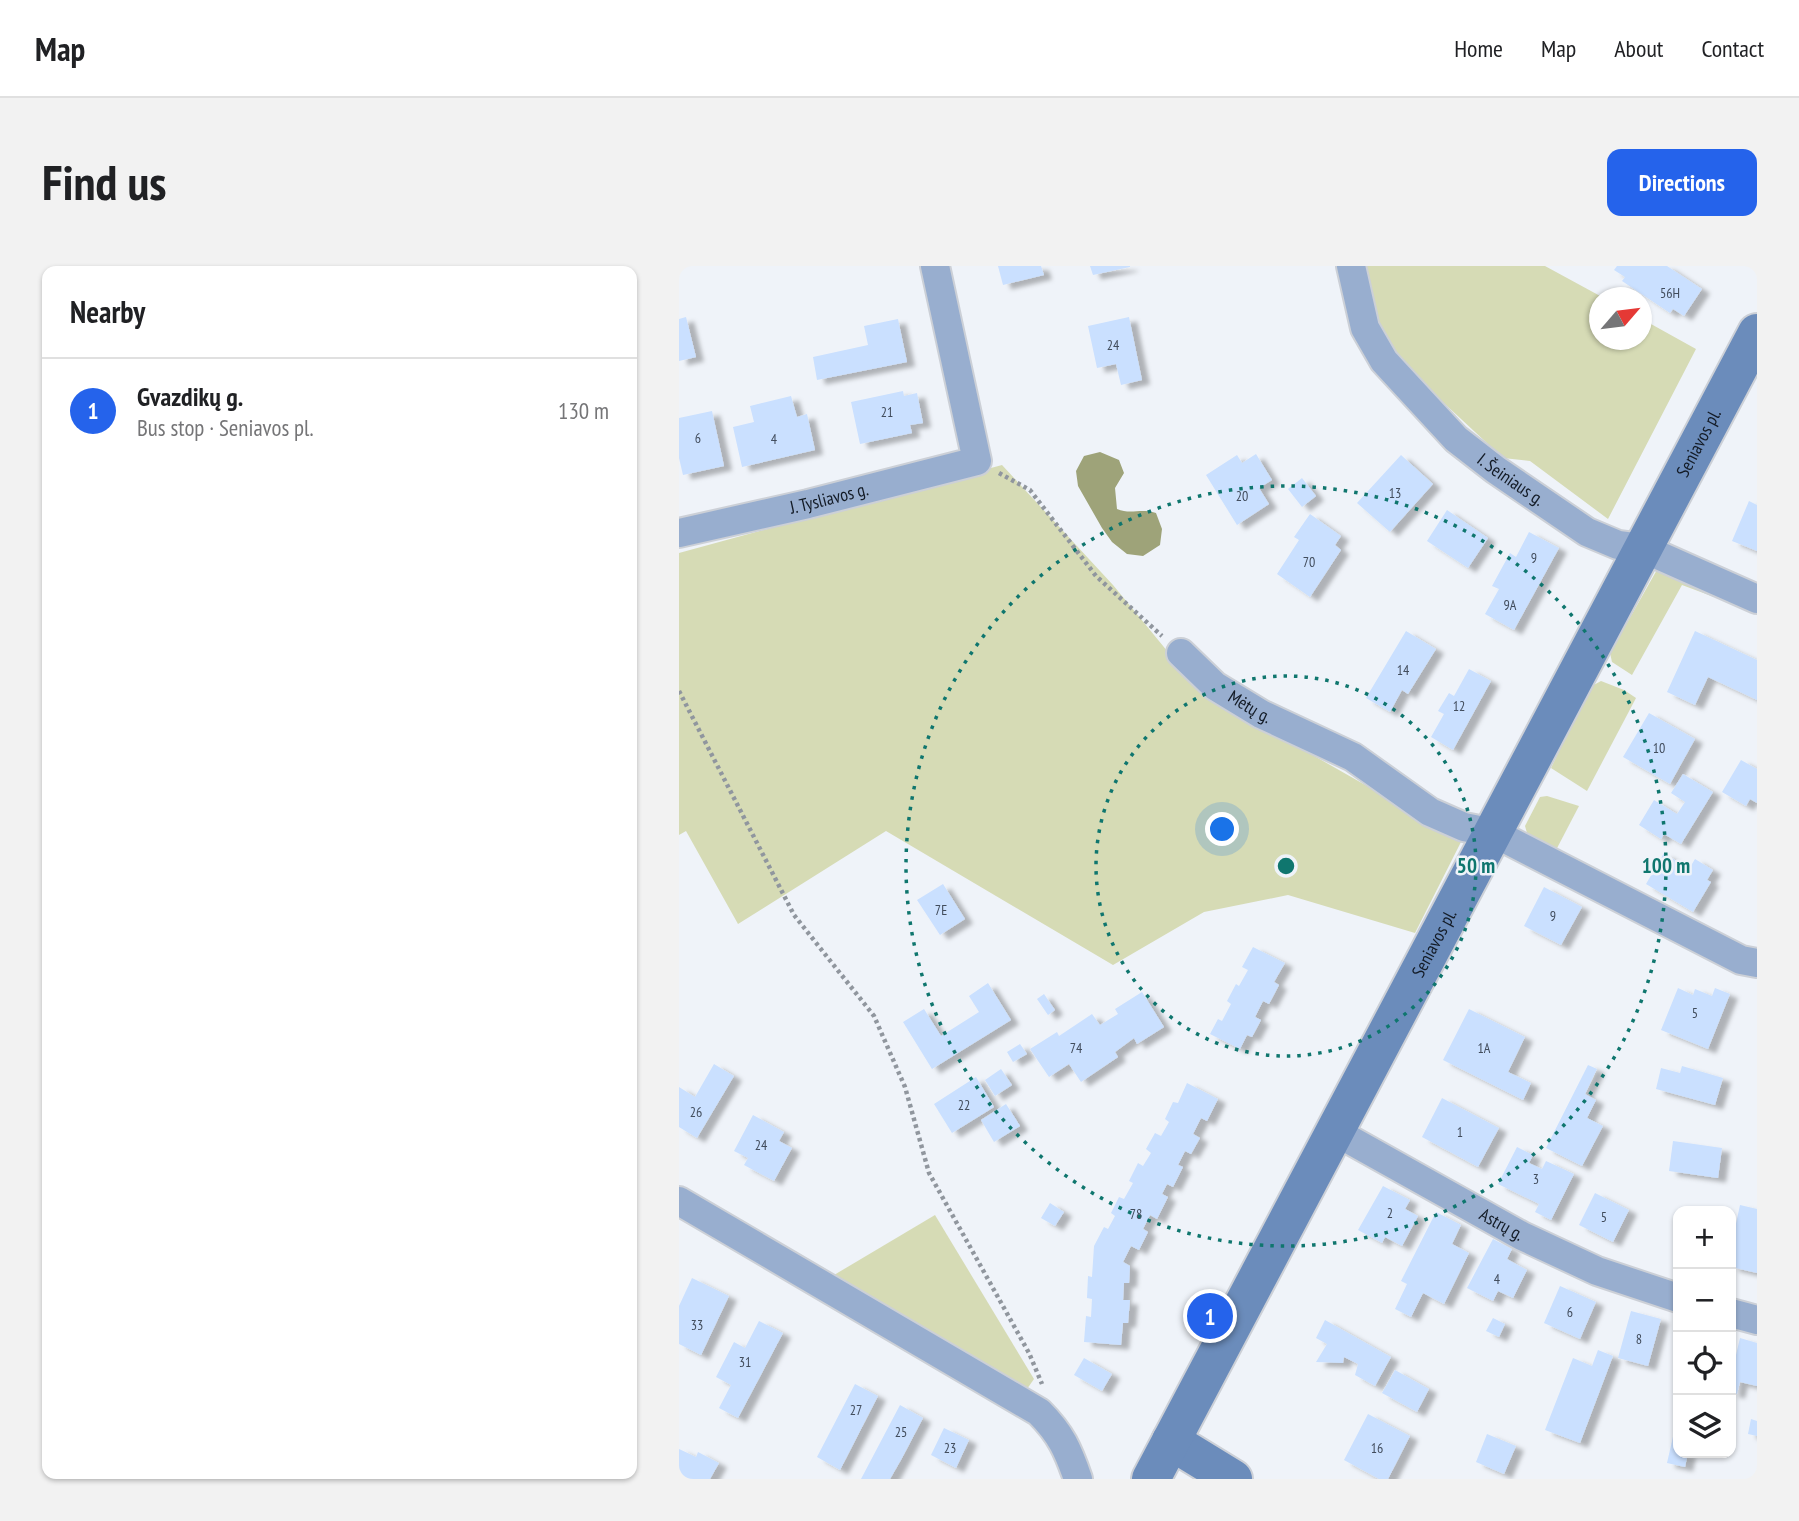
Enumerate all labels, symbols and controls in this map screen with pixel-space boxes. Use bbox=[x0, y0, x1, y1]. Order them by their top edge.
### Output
text: Map bbox=[35, 27, 85, 70]
text: Home bbox=[1454, 33, 1503, 64]
text: Map bbox=[1541, 33, 1576, 64]
text: About bbox=[1614, 33, 1663, 64]
text: Contact bbox=[1701, 33, 1764, 64]
button: Directions bbox=[1607, 149, 1757, 216]
text: Find us bbox=[42, 150, 166, 214]
house number: 56H bbox=[1660, 284, 1680, 302]
north arrow bbox=[1589, 287, 1652, 350]
text: Nearby bbox=[70, 292, 145, 331]
house number: 24 bbox=[1107, 336, 1120, 354]
text: Gvazdikų g. bbox=[137, 380, 243, 413]
text: 1 bbox=[88, 396, 99, 425]
text: 130 m bbox=[558, 396, 609, 425]
house number: 21 bbox=[881, 403, 893, 421]
street label: Seniavos pl. bbox=[1671, 405, 1726, 481]
text: Bus stop · Seniavos pl. bbox=[137, 413, 314, 442]
house number: 6 bbox=[695, 429, 701, 447]
house number: 4 bbox=[771, 430, 778, 448]
street label: I. Šeiniaus g. bbox=[1473, 448, 1549, 511]
street label: J. Tysliavos g. bbox=[787, 477, 870, 519]
house number: 13 bbox=[1389, 484, 1401, 502]
house number: 20 bbox=[1236, 487, 1248, 505]
house number: 9 bbox=[1531, 549, 1537, 567]
house number: 70 bbox=[1303, 553, 1315, 571]
house number: 9A bbox=[1504, 596, 1517, 614]
house number: 14 bbox=[1397, 661, 1410, 679]
street label: Mėtų g. bbox=[1224, 685, 1275, 728]
house number: 12 bbox=[1453, 697, 1465, 715]
house number: 10 bbox=[1653, 739, 1665, 757]
your location bbox=[1205, 812, 1239, 846]
text: 50 m bbox=[1457, 852, 1495, 879]
text: 100 m bbox=[1642, 852, 1690, 879]
centre of rings bbox=[1274, 854, 1298, 878]
house number: 7E bbox=[935, 901, 947, 919]
street label: Seniavos pl. bbox=[1406, 905, 1461, 981]
house number: 9 bbox=[1550, 907, 1556, 925]
house number: 5 bbox=[1692, 1004, 1698, 1022]
house number: 74 bbox=[1070, 1039, 1083, 1057]
house number: 1A bbox=[1478, 1039, 1491, 1057]
house number: 22 bbox=[958, 1096, 970, 1114]
house number: 26 bbox=[690, 1103, 702, 1121]
house number: 1 bbox=[1457, 1123, 1463, 1141]
house number: 24 bbox=[755, 1136, 768, 1154]
house number: 3 bbox=[1533, 1170, 1539, 1188]
street label: Astrų g. bbox=[1476, 1203, 1528, 1246]
house number: 2 bbox=[1387, 1204, 1393, 1222]
house number: 78 bbox=[1130, 1205, 1142, 1223]
map controls bbox=[1673, 1206, 1736, 1458]
button: + bbox=[1673, 1206, 1736, 1269]
house number: 5 bbox=[1601, 1208, 1607, 1226]
button: − bbox=[1673, 1269, 1736, 1332]
house number: 4 bbox=[1494, 1270, 1501, 1288]
pin: 1 bbox=[1187, 1290, 1233, 1342]
house number: 6 bbox=[1567, 1303, 1573, 1321]
house number: 33 bbox=[691, 1316, 703, 1334]
house number: 8 bbox=[1636, 1330, 1642, 1348]
button: locate bbox=[1673, 1332, 1736, 1395]
house number: 31 bbox=[739, 1353, 751, 1371]
button: layers bbox=[1673, 1395, 1736, 1458]
house number: 27 bbox=[850, 1401, 862, 1419]
house number: 25 bbox=[895, 1423, 907, 1441]
house number: 23 bbox=[944, 1439, 956, 1457]
house number: 16 bbox=[1371, 1439, 1383, 1457]

